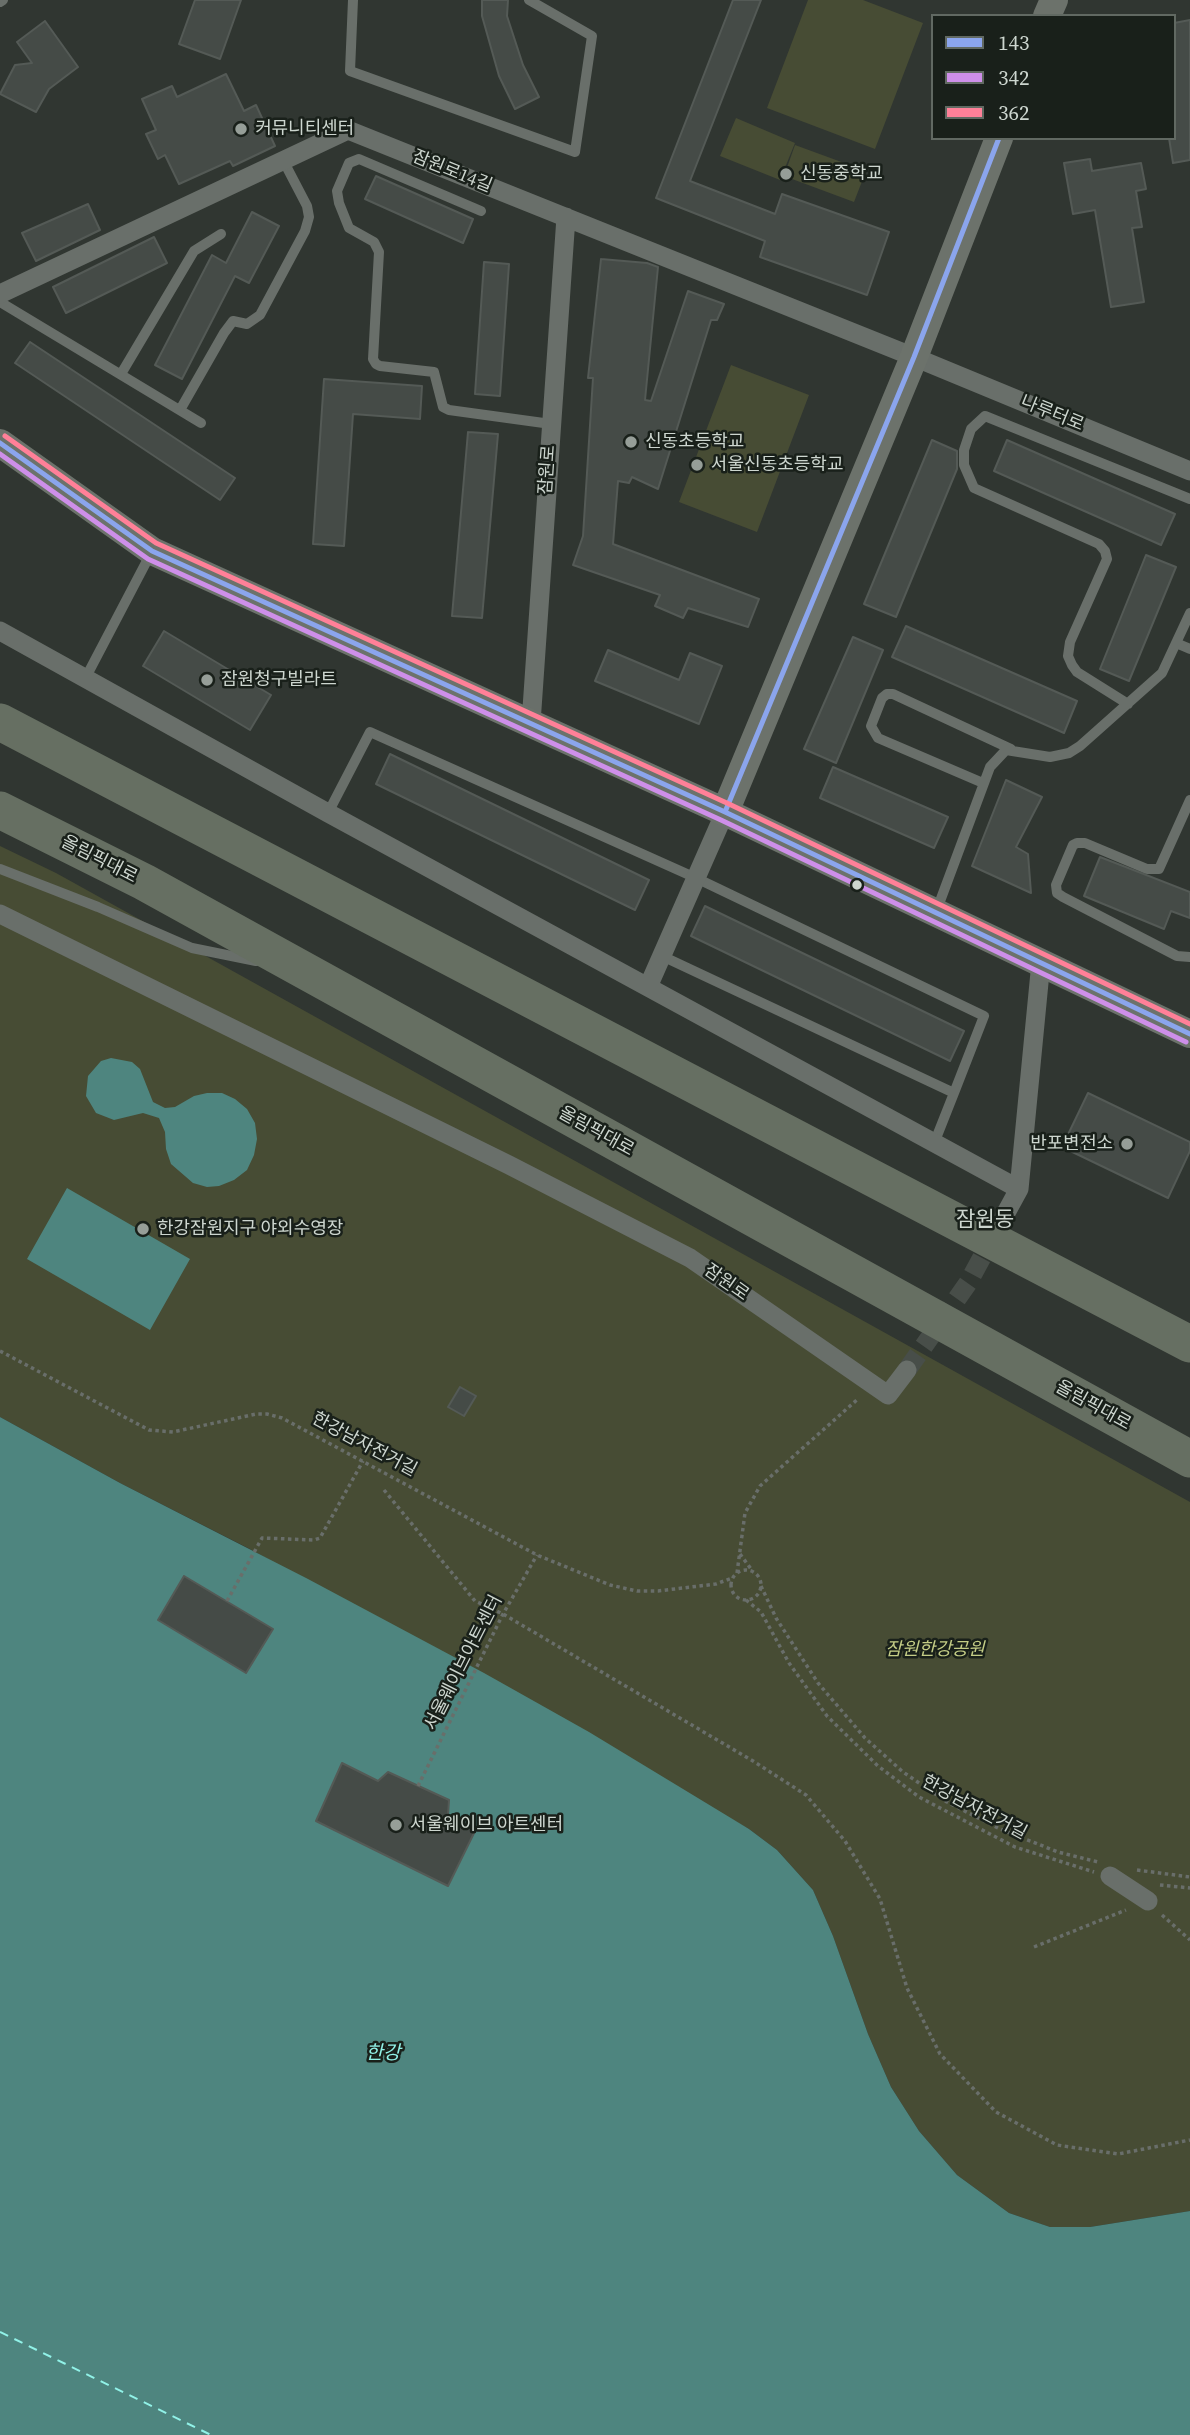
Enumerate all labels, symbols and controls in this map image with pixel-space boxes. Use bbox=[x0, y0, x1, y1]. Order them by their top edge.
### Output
legend bbox=[931, 14, 1176, 140]
text: 143 bbox=[998, 28, 1030, 57]
text: 342 bbox=[998, 63, 1030, 92]
text: 362 bbox=[998, 98, 1030, 127]
place label: 커뮤니티센터 bbox=[255, 118, 354, 140]
marker: 커뮤니티센터 bbox=[233, 121, 249, 137]
street label: 잠원로14길 bbox=[409, 146, 495, 198]
place label: 신동중학교 bbox=[800, 163, 883, 185]
marker: 신동중학교 bbox=[778, 166, 794, 182]
street label: 나루터로 bbox=[1017, 392, 1087, 436]
place label: 신동초등학교 bbox=[645, 431, 744, 453]
marker: 신동초등학교 bbox=[623, 434, 639, 450]
street label: 잠원로 bbox=[535, 444, 561, 496]
place label: 서울신동초등학교 bbox=[711, 454, 843, 476]
marker: 서울신동초등학교 bbox=[689, 457, 705, 473]
place label: 잠원청구빌라트 bbox=[221, 669, 337, 691]
marker: 잠원청구빌라트 bbox=[199, 672, 215, 688]
street label: 올림픽대로 bbox=[57, 832, 141, 888]
unlabelled marker bbox=[850, 878, 864, 892]
street label: 올림픽대로 bbox=[555, 1102, 637, 1162]
place label: 반포변전소 bbox=[1030, 1133, 1113, 1155]
marker: 반포변전소 bbox=[1119, 1136, 1135, 1152]
district label: 잠원동 bbox=[956, 1208, 1014, 1234]
place label: 한강잠원지구 야외수영장 bbox=[157, 1218, 343, 1240]
marker: 한강잠원지구 야외수영장 bbox=[135, 1221, 151, 1237]
street label: 잠원로 bbox=[699, 1260, 753, 1306]
street label: 올림픽대로 bbox=[1052, 1376, 1134, 1436]
street label: 한강남자전거길 bbox=[308, 1408, 420, 1482]
street label: 서울웨이브아트센터 bbox=[421, 1592, 507, 1734]
park label: 잠원한강공원 bbox=[885, 1639, 985, 1661]
street label: 한강남자전거길 bbox=[918, 1771, 1030, 1845]
place label: 서울웨이브 아트센터 bbox=[410, 1814, 563, 1836]
marker: 서울웨이브 아트센터 bbox=[388, 1817, 404, 1833]
water label: 한강 bbox=[366, 2043, 400, 2065]

